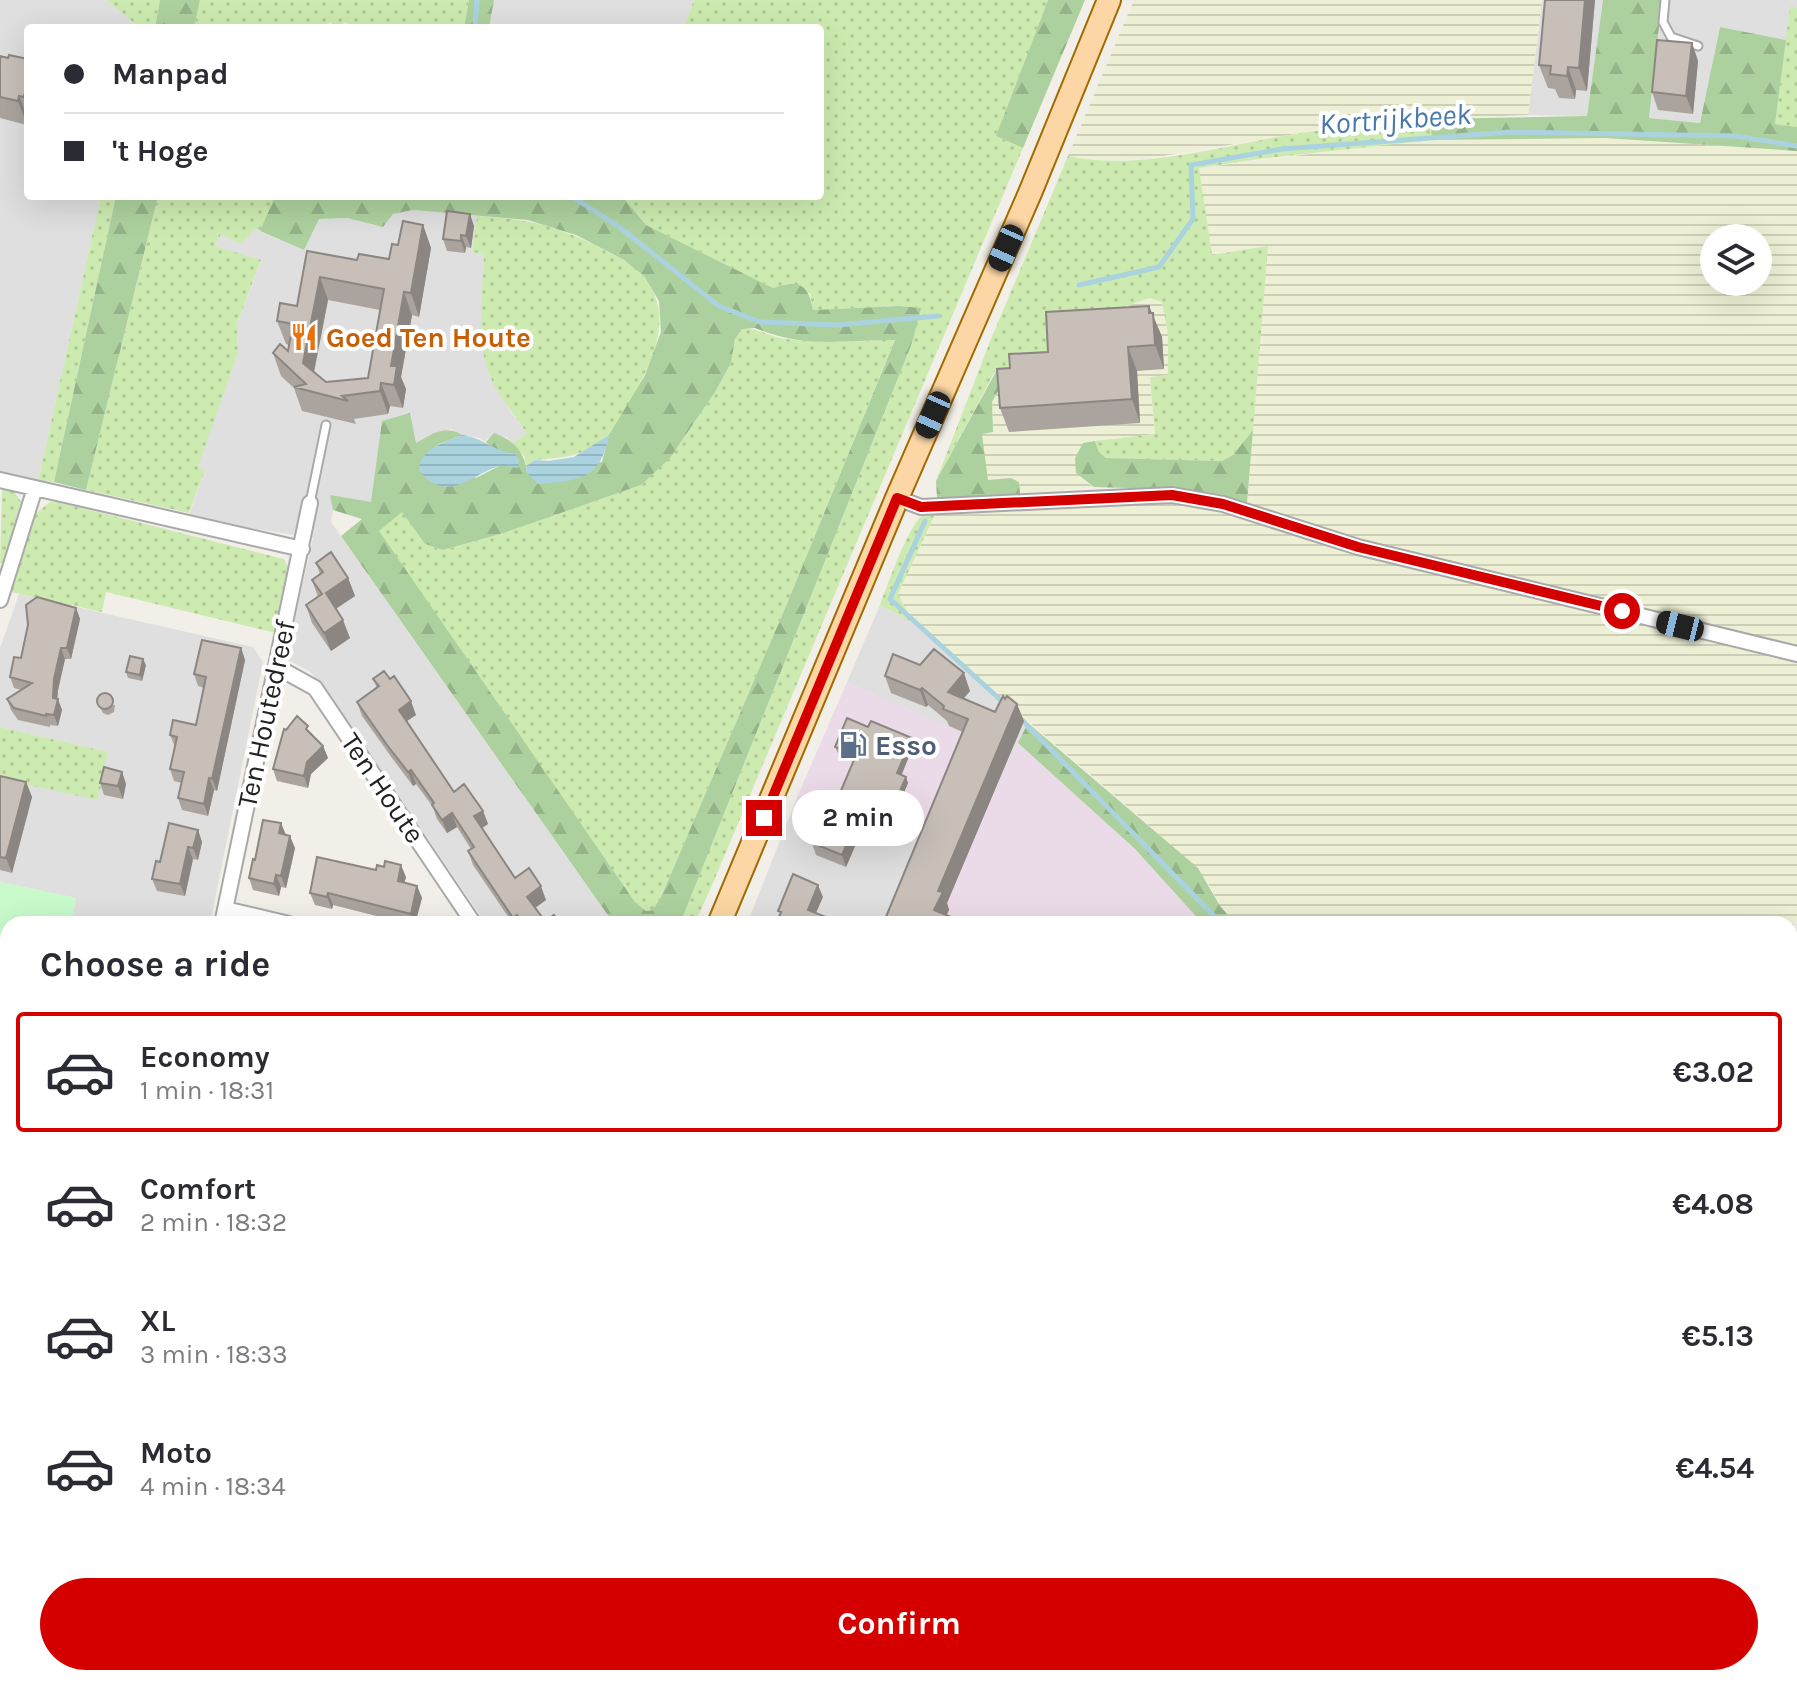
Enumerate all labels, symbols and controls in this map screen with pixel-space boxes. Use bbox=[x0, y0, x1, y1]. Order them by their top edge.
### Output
text: Manpad bbox=[112, 56, 229, 92]
water label: Kortrijkbeek bbox=[1318, 96, 1473, 142]
text: 't Hoge bbox=[112, 133, 208, 169]
car bbox=[985, 221, 1027, 275]
map controls bbox=[1700, 224, 1772, 296]
button: layers bbox=[1700, 224, 1772, 296]
place label: Goed Ten Houte bbox=[326, 321, 531, 354]
restaurant icon: Goed Ten Houte bbox=[289, 322, 319, 352]
car bbox=[912, 388, 954, 442]
route start bbox=[1604, 593, 1640, 629]
car bbox=[1654, 609, 1706, 643]
street label: Ten Houtedreef bbox=[230, 617, 302, 811]
street label: Ten Houte bbox=[334, 727, 432, 849]
place label: Esso bbox=[875, 729, 937, 762]
fuel station icon: Esso bbox=[838, 730, 868, 760]
callout: 2 min bbox=[792, 790, 924, 846]
route end bbox=[746, 800, 782, 836]
text: 2 min bbox=[822, 802, 894, 833]
text: Choose a ride bbox=[40, 943, 270, 985]
icon: car bbox=[44, 1036, 116, 1108]
text: Economy bbox=[140, 1039, 270, 1075]
text: €3.02 bbox=[1673, 1054, 1754, 1090]
text: 1 min · 18:31 bbox=[140, 1075, 274, 1106]
icon: car bbox=[44, 1168, 116, 1240]
text: Comfort bbox=[140, 1171, 256, 1207]
text: €4.08 bbox=[1672, 1186, 1754, 1222]
text: 2 min · 18:32 bbox=[140, 1207, 287, 1238]
icon: car bbox=[44, 1300, 116, 1372]
text: XL bbox=[140, 1303, 175, 1339]
text: €5.13 bbox=[1682, 1318, 1754, 1354]
text: 3 min · 18:33 bbox=[140, 1339, 288, 1370]
icon: car bbox=[44, 1432, 116, 1504]
text: Moto bbox=[140, 1435, 212, 1471]
text: €4.54 bbox=[1675, 1450, 1754, 1486]
text: 4 min · 18:34 bbox=[140, 1471, 286, 1502]
button: Confirm bbox=[40, 1578, 1758, 1670]

